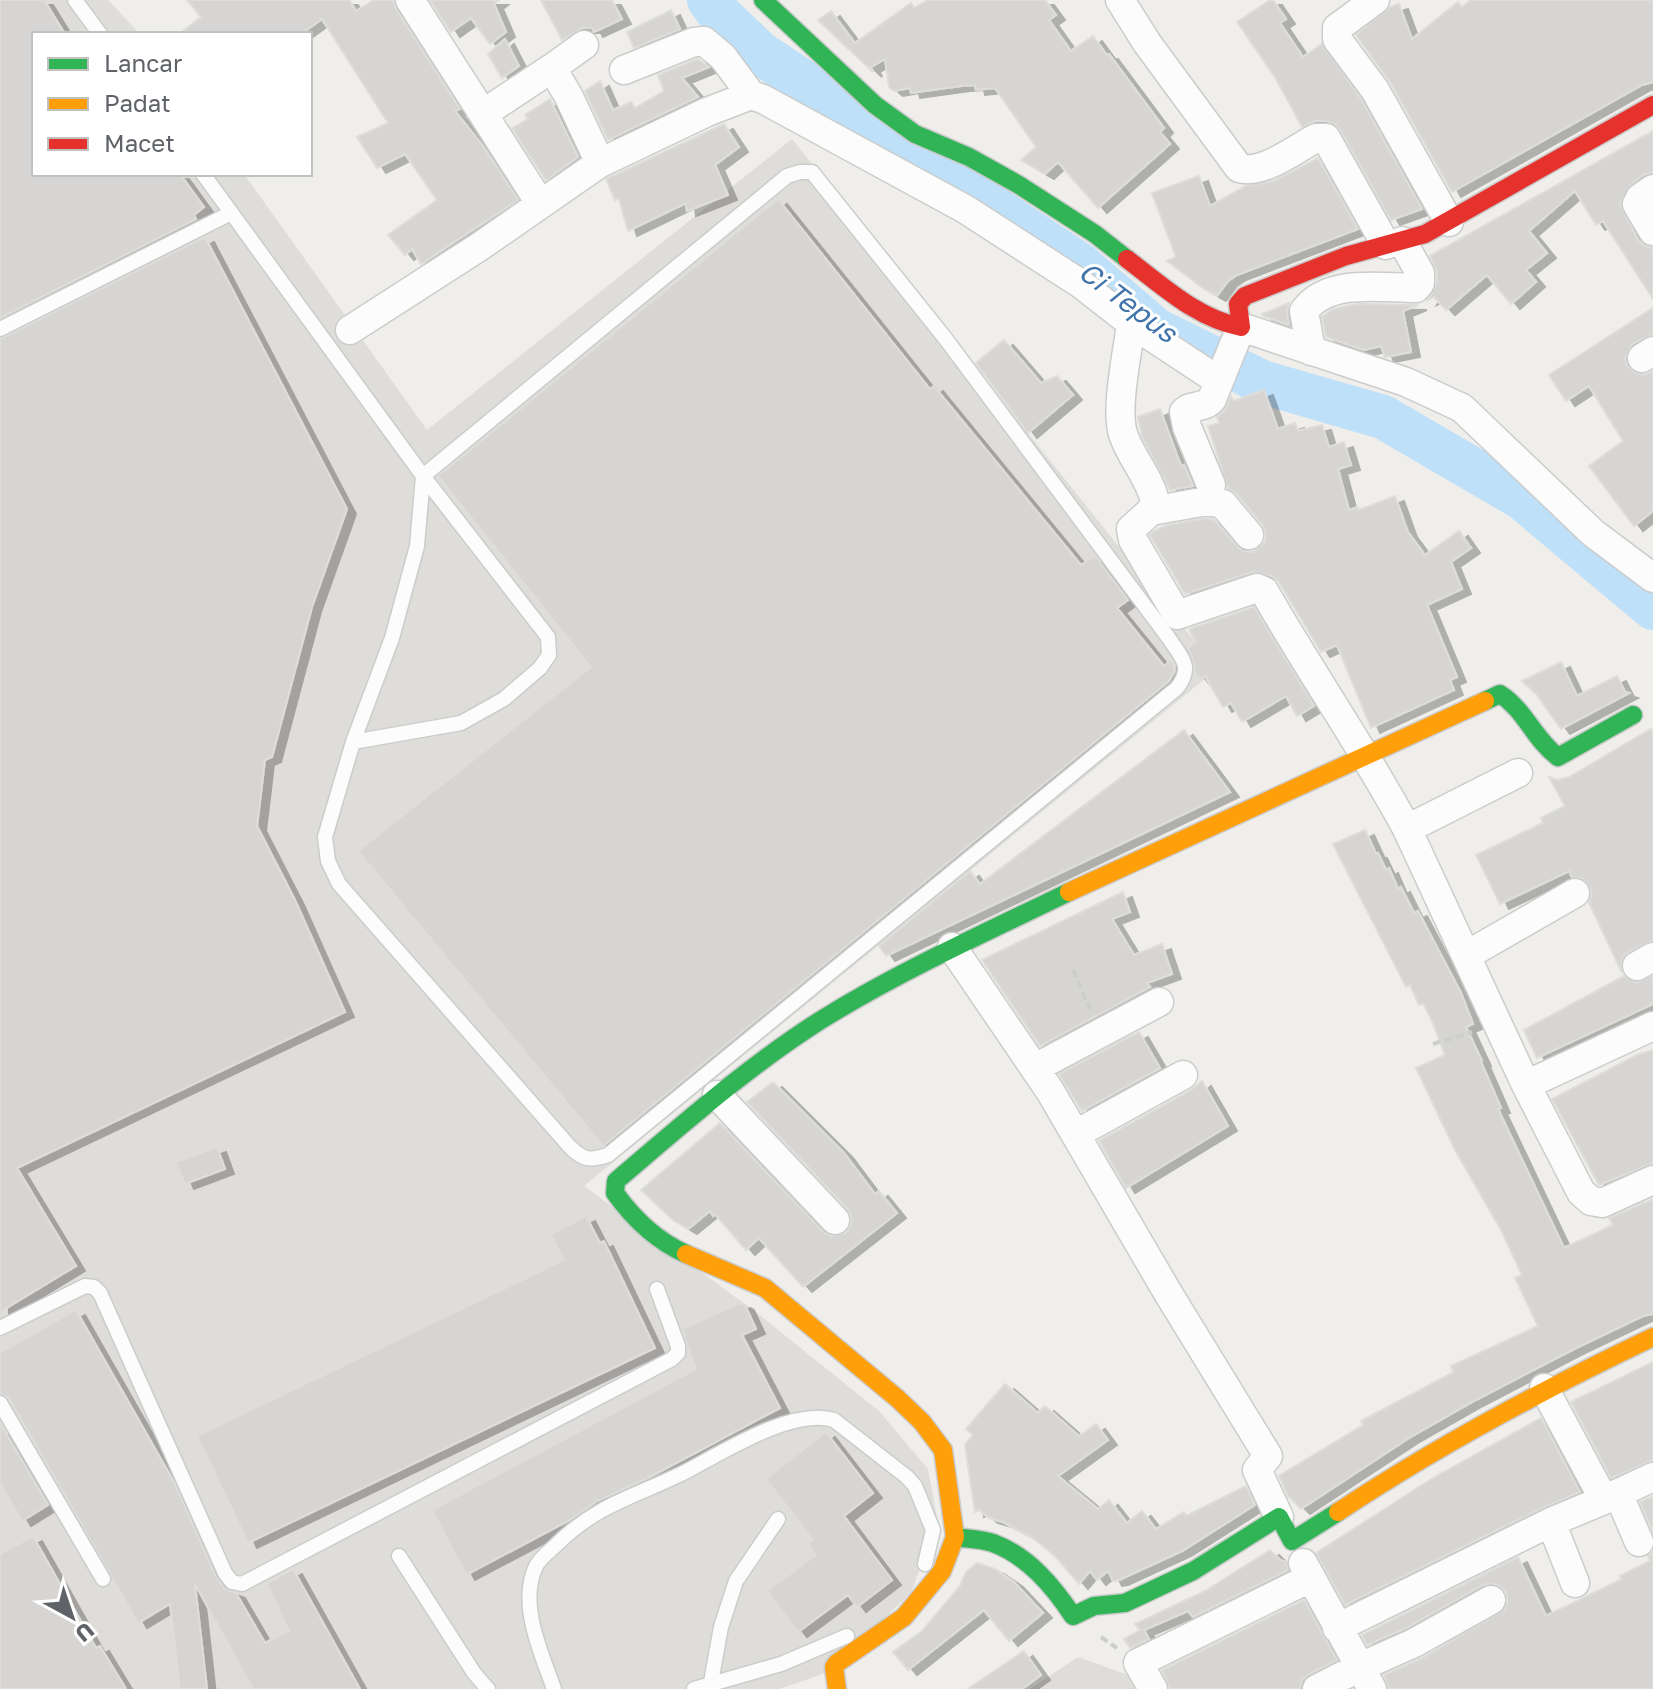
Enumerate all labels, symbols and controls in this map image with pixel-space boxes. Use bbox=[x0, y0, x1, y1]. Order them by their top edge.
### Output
legend bbox=[32, 32, 312, 176]
text: Lancar bbox=[104, 48, 182, 77]
text: Padat bbox=[104, 88, 171, 117]
text: Macet bbox=[104, 128, 175, 157]
water label: Ci Tepus bbox=[1073, 254, 1185, 350]
north arrow bbox=[32, 1577, 112, 1657]
text: U bbox=[70, 1617, 100, 1648]

